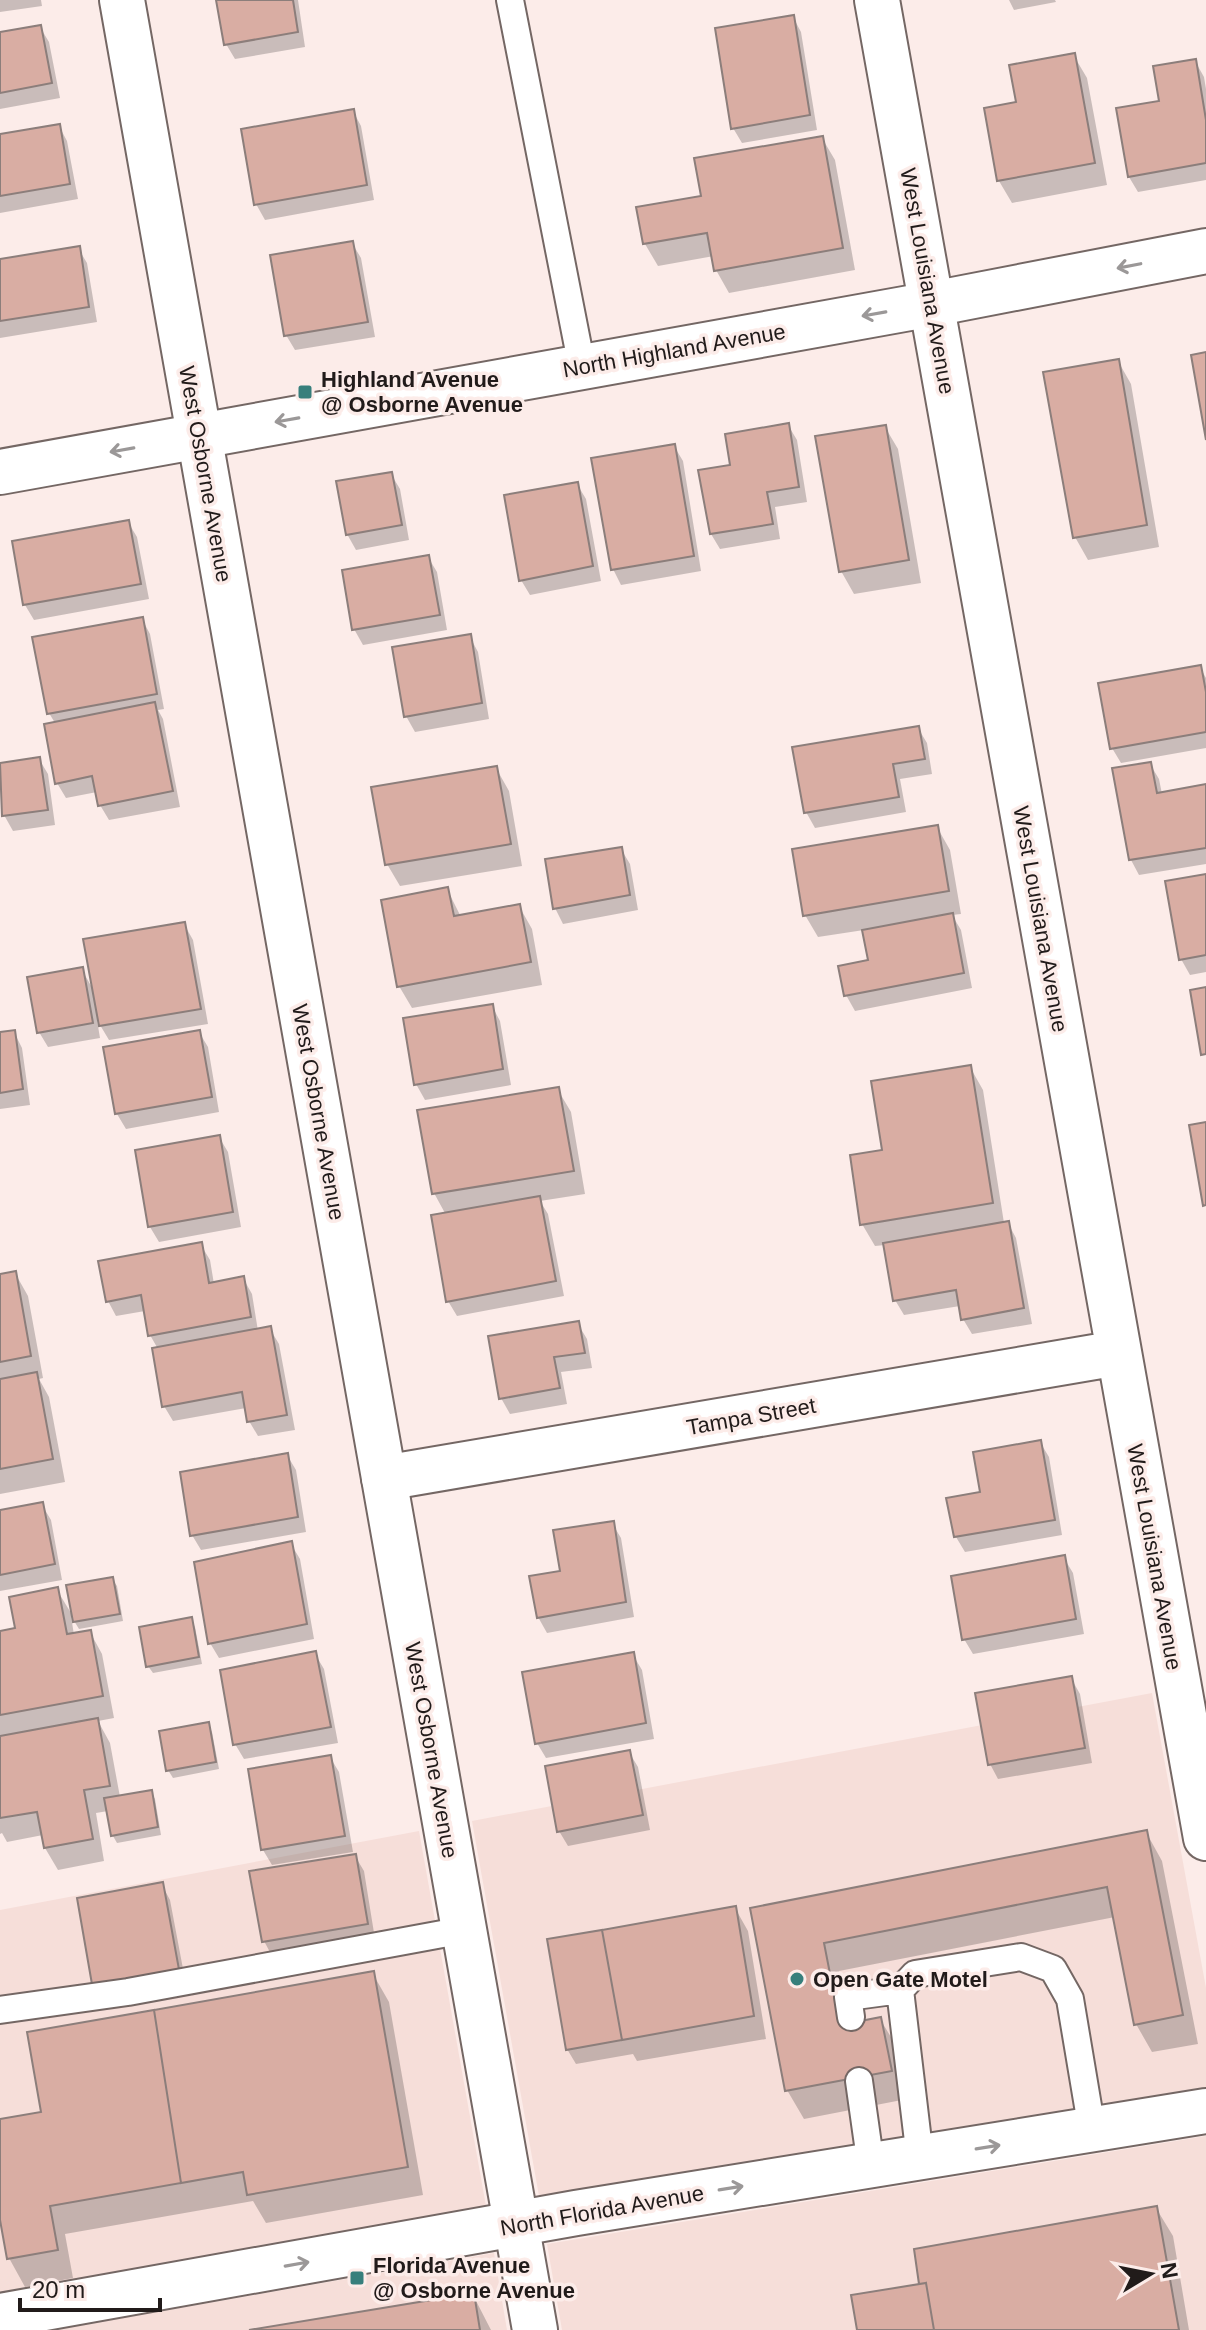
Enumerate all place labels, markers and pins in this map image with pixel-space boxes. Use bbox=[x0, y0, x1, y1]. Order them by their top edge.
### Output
place label: Highland Avenue @ Osborne Avenue bbox=[321, 367, 523, 417]
marker: Highland Avenue @ Osborne Avenue bbox=[296, 383, 314, 401]
place label: Open Gate Motel bbox=[813, 1967, 988, 1992]
marker: Open Gate Motel bbox=[788, 1970, 806, 1988]
place label: Florida Avenue @ Osborne Avenue bbox=[373, 2253, 575, 2303]
marker: Florida Avenue @ Osborne Avenue bbox=[348, 2269, 366, 2287]

